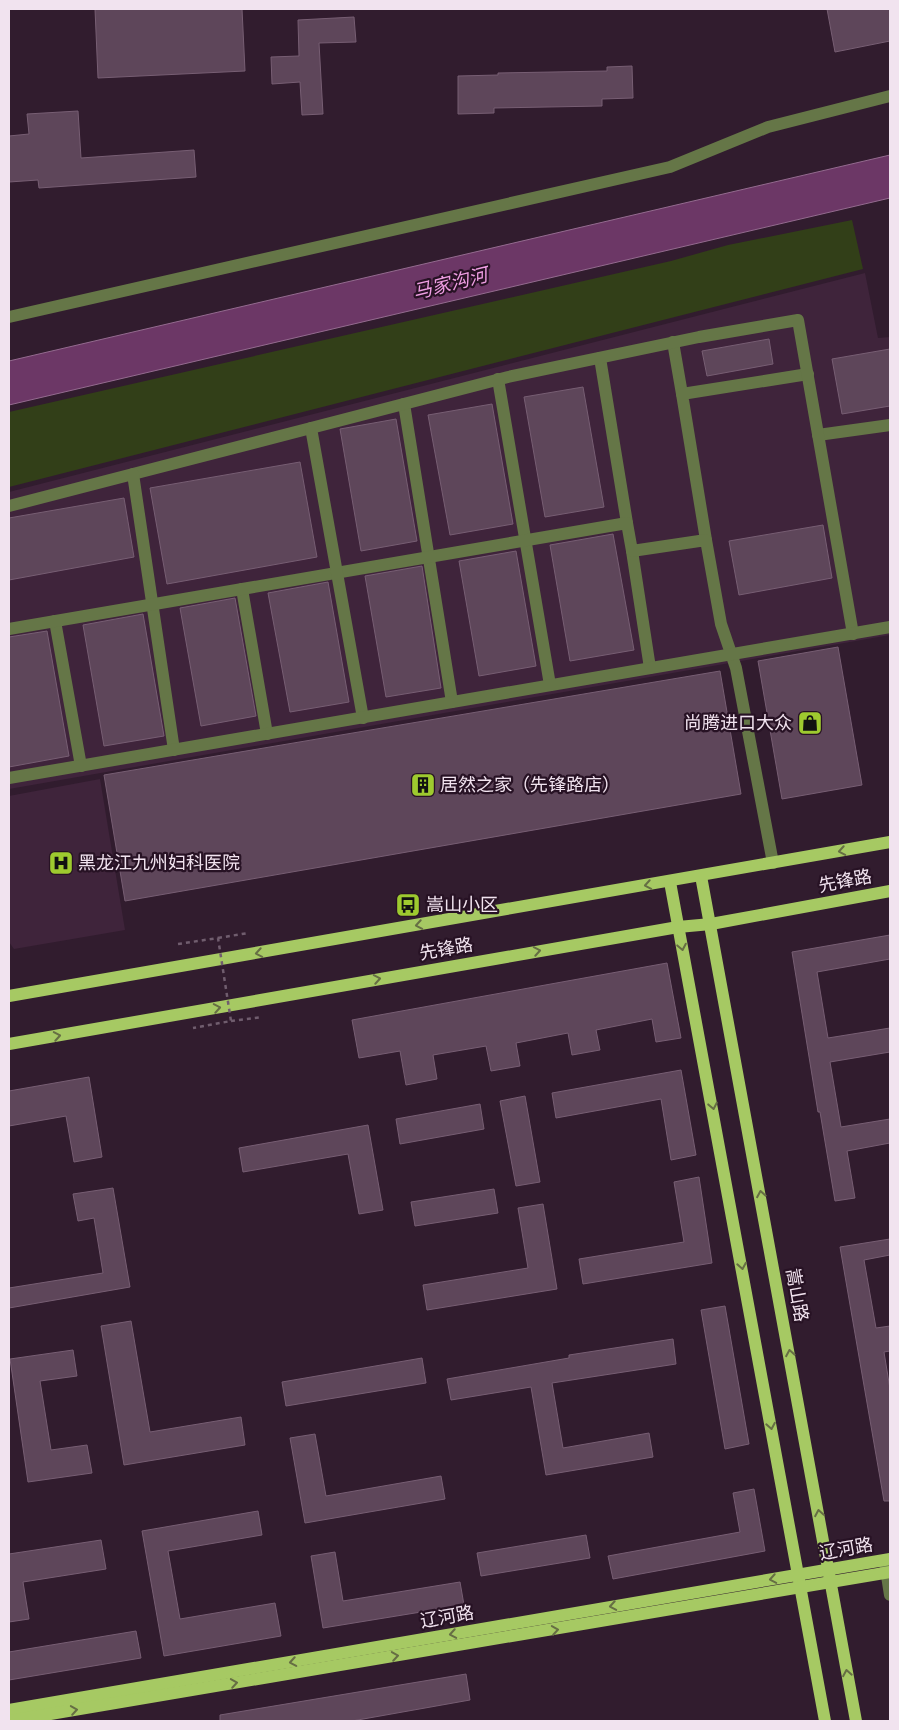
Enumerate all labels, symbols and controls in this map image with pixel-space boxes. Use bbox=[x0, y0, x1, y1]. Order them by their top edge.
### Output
water label: 马家沟河 bbox=[410, 260, 494, 305]
place label: 尚腾进口大众 bbox=[684, 710, 792, 734]
shop icon: 尚腾进口大众 bbox=[797, 710, 823, 736]
building icon: 居然之家（先锋路店） bbox=[410, 772, 436, 798]
place label: 居然之家（先锋路店） bbox=[440, 772, 620, 796]
one-way arrow bbox=[838, 845, 847, 855]
hospital icon: 黑龙江九州妇科医院 bbox=[48, 850, 74, 876]
place label: 黑龙江九州妇科医院 bbox=[78, 850, 240, 874]
street label: 先锋路 bbox=[816, 863, 874, 897]
one-way arrow bbox=[643, 880, 652, 890]
bus stop icon: 嵩山小区 bbox=[395, 892, 421, 918]
place label: 嵩山小区 bbox=[426, 892, 498, 916]
one-way arrow bbox=[414, 920, 423, 930]
street label: 先锋路 bbox=[417, 932, 474, 965]
one-way arrow bbox=[676, 942, 687, 951]
one-way arrow bbox=[254, 947, 263, 957]
one-way arrow bbox=[533, 947, 541, 957]
one-way arrow bbox=[372, 975, 381, 985]
one-way arrow bbox=[212, 1003, 221, 1013]
one-way arrow bbox=[52, 1031, 61, 1041]
one-way arrow bbox=[707, 1102, 717, 1111]
one-way arrow bbox=[756, 1189, 766, 1198]
one-way arrow bbox=[737, 1262, 747, 1270]
street label: 嵩山路 bbox=[781, 1266, 814, 1323]
one-way arrow bbox=[785, 1349, 795, 1358]
one-way arrow bbox=[766, 1422, 776, 1430]
one-way arrow bbox=[815, 1509, 825, 1518]
street label: 辽河路 bbox=[817, 1532, 874, 1565]
one-way arrow bbox=[769, 1573, 778, 1583]
street label: 辽河路 bbox=[418, 1600, 475, 1633]
one-way arrow bbox=[609, 1601, 617, 1611]
one-way arrow bbox=[551, 1625, 559, 1635]
one-way arrow bbox=[449, 1629, 457, 1639]
one-way arrow bbox=[390, 1652, 399, 1662]
one-way arrow bbox=[288, 1656, 297, 1666]
one-way arrow bbox=[843, 1669, 853, 1678]
one-way arrow bbox=[230, 1679, 239, 1689]
one-way arrow bbox=[70, 1705, 78, 1716]

